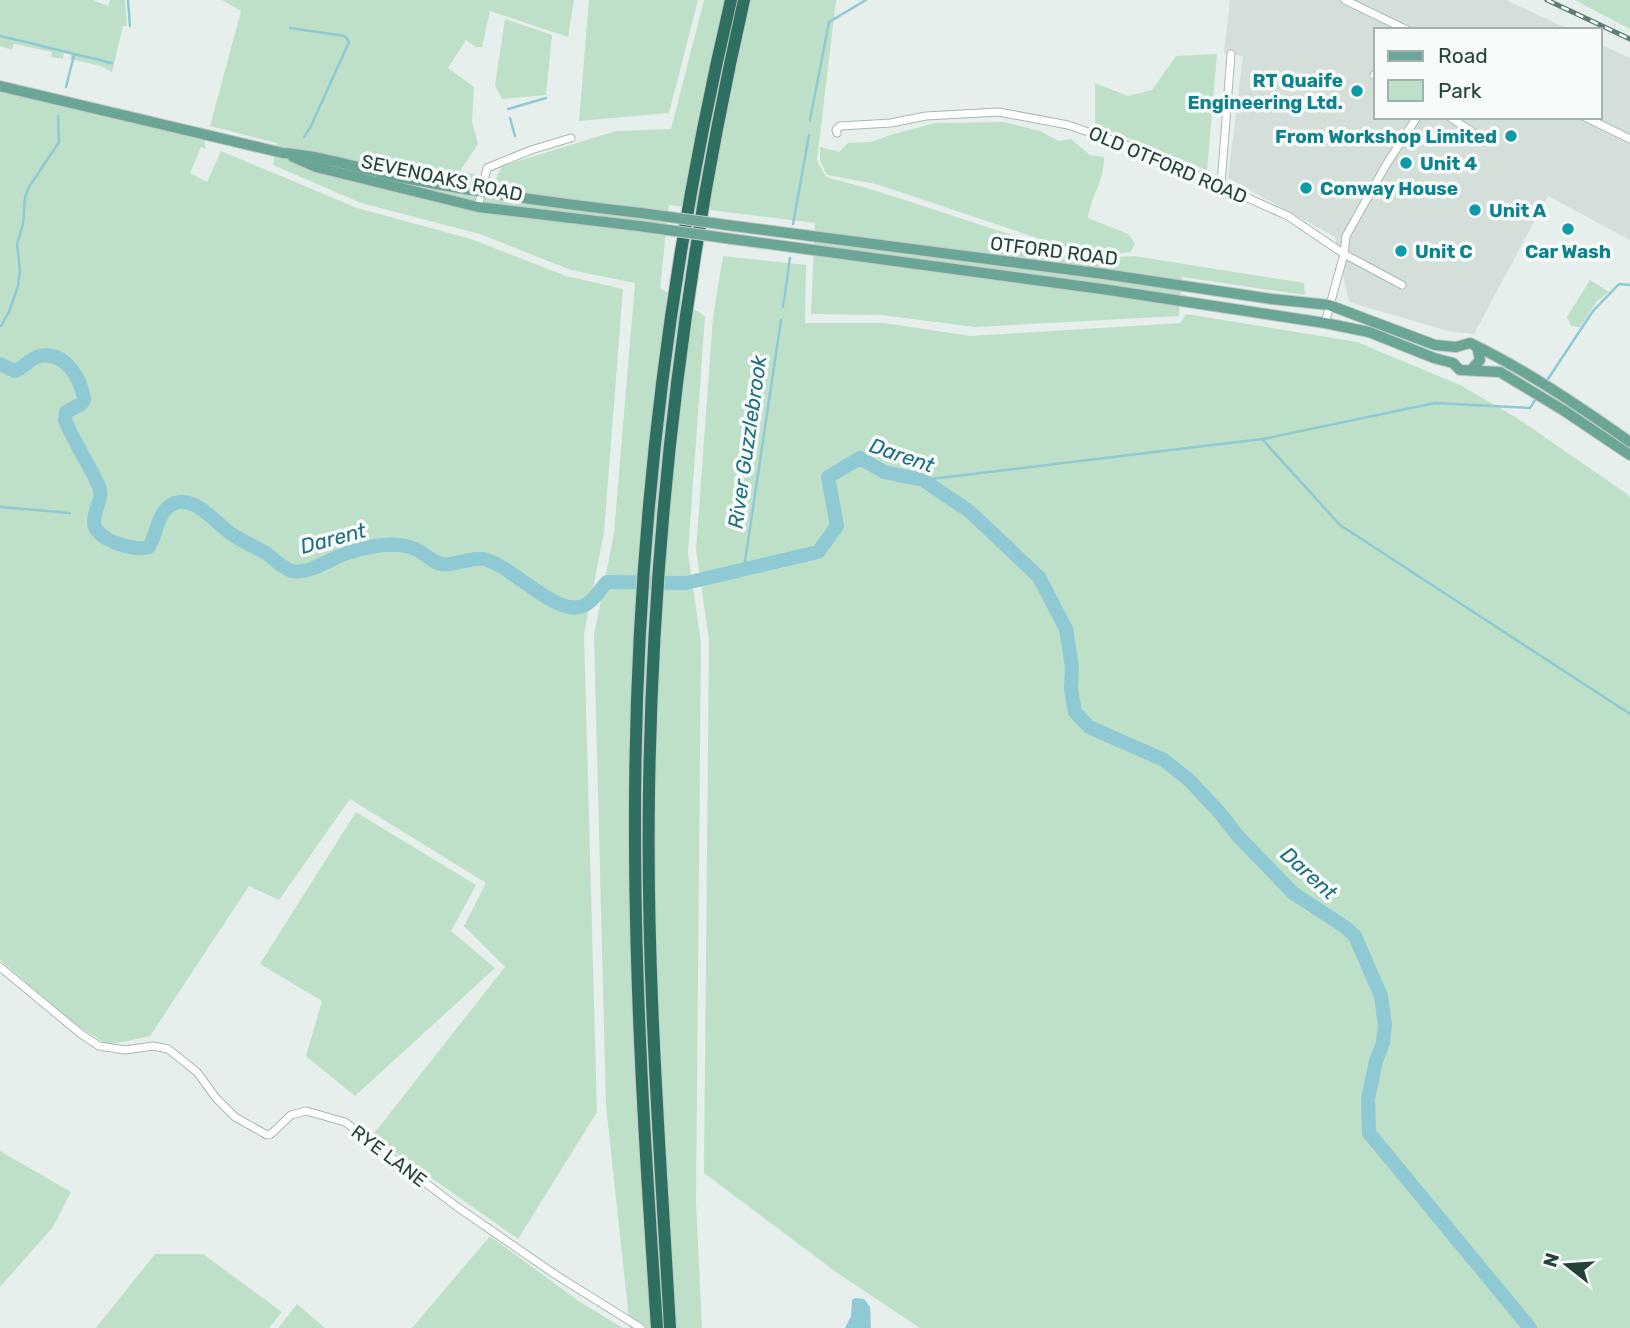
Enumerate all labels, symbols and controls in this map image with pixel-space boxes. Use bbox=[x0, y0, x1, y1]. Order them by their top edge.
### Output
legend bbox=[1374, 28, 1602, 119]
text: Road bbox=[1438, 43, 1488, 68]
place label: RT Quaife Engineering Ltd. bbox=[1187, 69, 1343, 114]
text: Park bbox=[1438, 78, 1482, 103]
marker: RT Quaife Engineering Ltd. bbox=[1349, 83, 1365, 99]
street label: OLD OTFORD ROAD bbox=[1085, 121, 1251, 209]
place label: From Workshop Limited bbox=[1275, 125, 1497, 148]
marker: From Workshop Limited bbox=[1503, 128, 1519, 144]
street label: SEVENOAKS ROAD bbox=[359, 150, 525, 206]
place label: Unit 4 bbox=[1420, 152, 1477, 175]
marker: Unit 4 bbox=[1398, 155, 1414, 171]
place label: Conway House bbox=[1320, 177, 1458, 200]
marker: Conway House bbox=[1298, 180, 1314, 196]
place label: Unit A bbox=[1489, 199, 1547, 222]
marker: Unit A bbox=[1467, 202, 1483, 218]
marker: Car Wash bbox=[1560, 221, 1576, 237]
street label: OTFORD ROAD bbox=[989, 232, 1119, 270]
place label: Unit C bbox=[1415, 240, 1473, 263]
place label: Car Wash bbox=[1525, 240, 1611, 263]
marker: Unit C bbox=[1393, 243, 1409, 259]
water label: River Guzzlebrook bbox=[722, 353, 772, 530]
water label: Darent bbox=[866, 432, 939, 478]
water label: Darent bbox=[297, 517, 369, 559]
water label: Darent bbox=[1276, 841, 1343, 905]
street label: RYE LANE bbox=[347, 1120, 431, 1192]
north arrow bbox=[1532, 1230, 1602, 1300]
text: N bbox=[1538, 1250, 1564, 1270]

